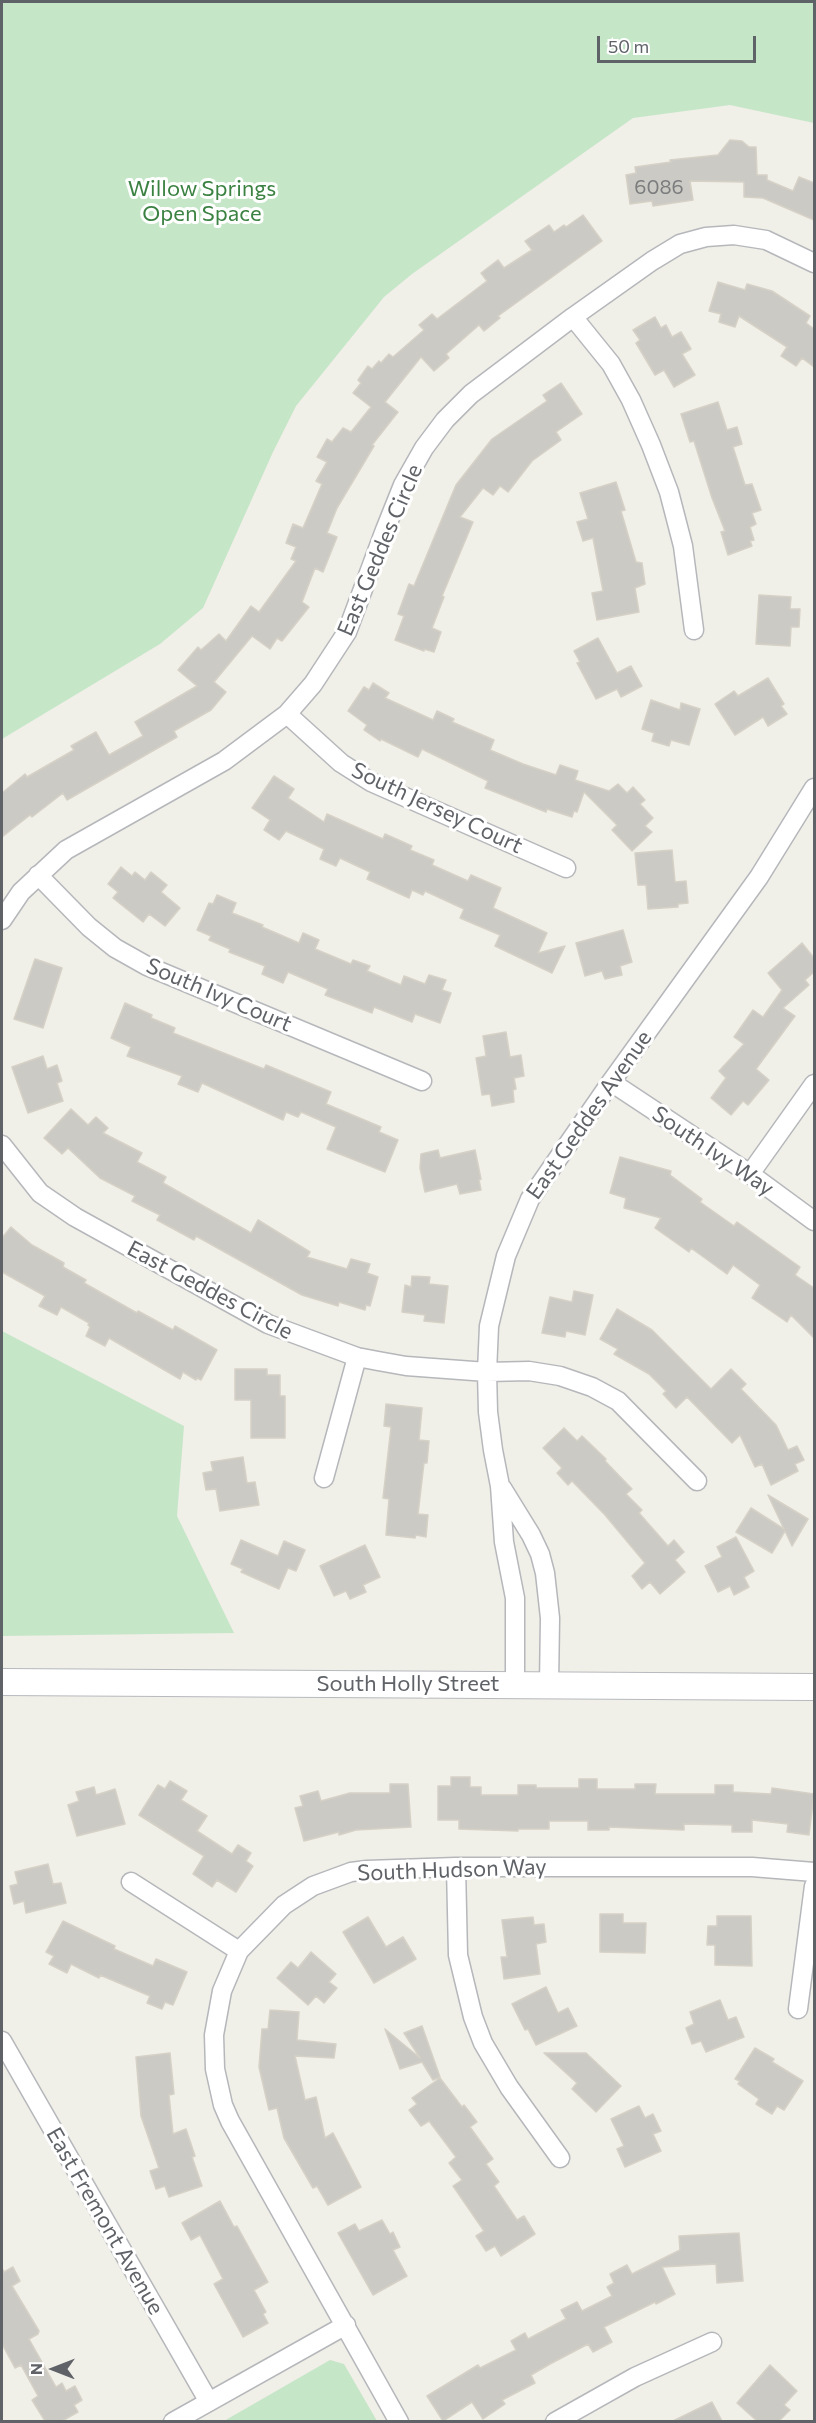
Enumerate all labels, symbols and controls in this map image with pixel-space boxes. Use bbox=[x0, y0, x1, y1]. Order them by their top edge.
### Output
scale bar bbox=[600, 24, 759, 62]
text: 50 m bbox=[608, 35, 649, 57]
house number: 6086 bbox=[634, 175, 684, 199]
park label: Willow Springs Open Space bbox=[128, 176, 276, 228]
street label: East Geddes Circle bbox=[332, 460, 428, 640]
street label: South Jersey Court bbox=[347, 757, 527, 859]
street label: South Ivy Court bbox=[142, 952, 296, 1038]
street label: East Geddes Avenue bbox=[521, 1025, 657, 1205]
street label: South Ivy Way bbox=[647, 1101, 779, 1201]
street label: East Geddes Circle bbox=[123, 1235, 297, 1345]
street label: South Holly Street bbox=[317, 1671, 499, 1697]
street label: South Hudson Way bbox=[357, 1854, 547, 1886]
street label: East Fremont Avenue bbox=[41, 2123, 169, 2319]
north arrow bbox=[24, 2339, 84, 2399]
text: N bbox=[26, 2363, 45, 2375]

